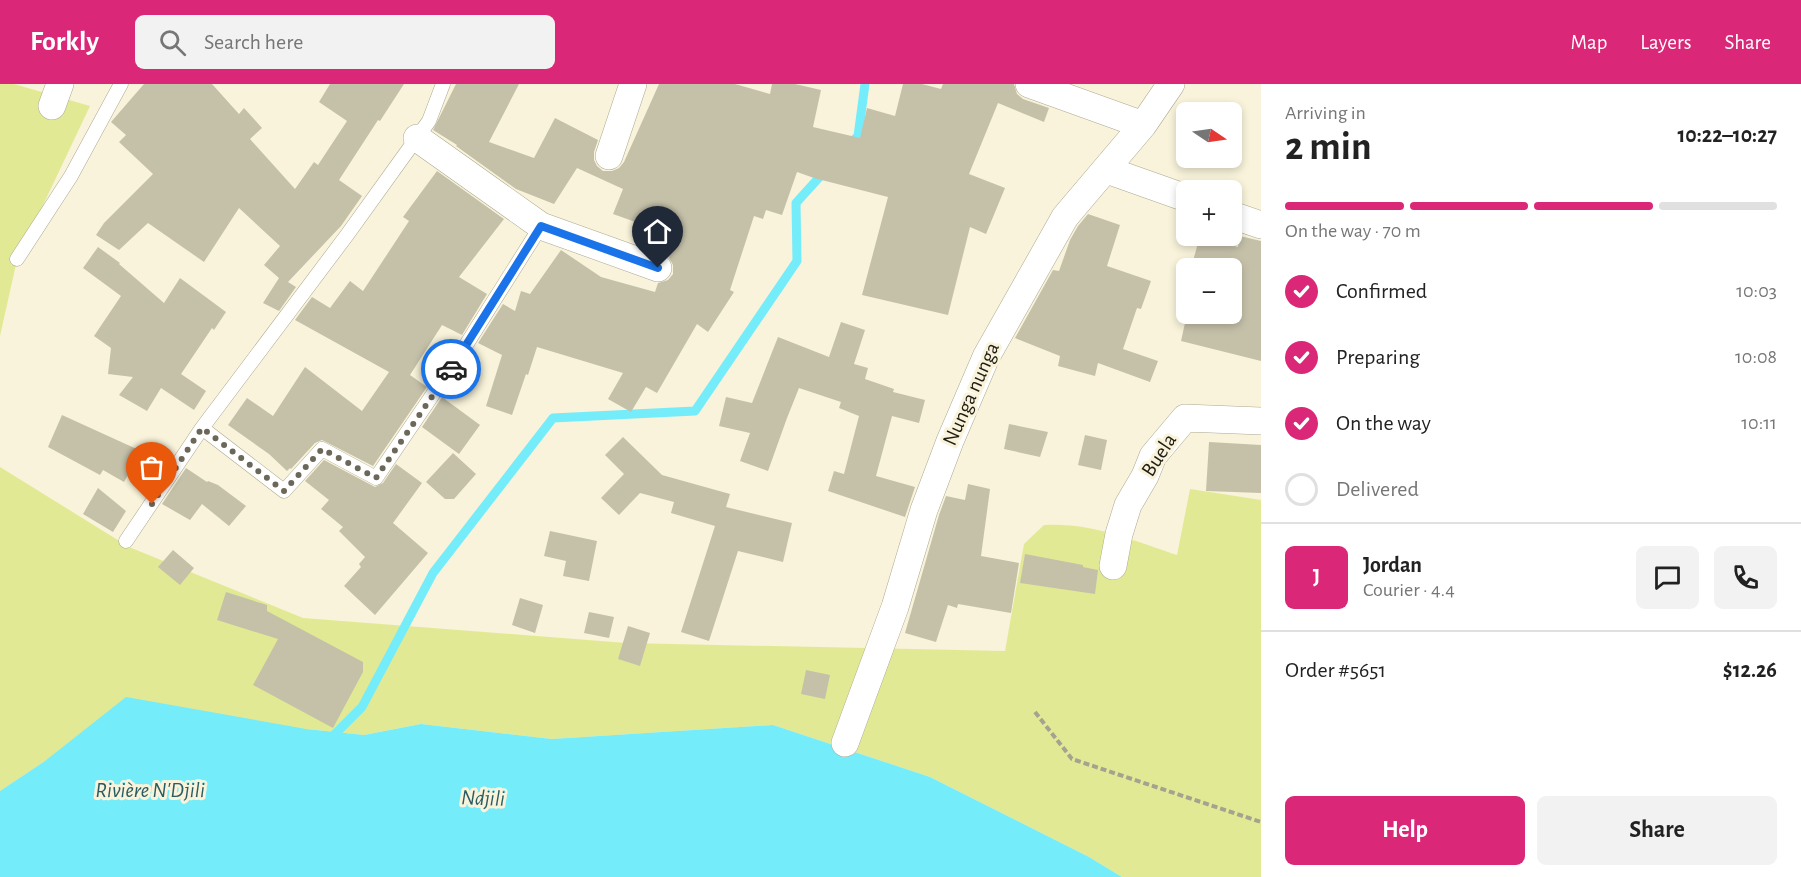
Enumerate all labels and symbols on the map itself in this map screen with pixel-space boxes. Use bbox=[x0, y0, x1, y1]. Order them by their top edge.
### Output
north arrow bbox=[1176, 102, 1242, 168]
pin bbox=[632, 206, 683, 268]
courier bbox=[421, 339, 481, 399]
street label: Nunga nunga bbox=[939, 339, 1003, 449]
street label: Buela bbox=[1138, 430, 1181, 480]
pin bbox=[126, 442, 177, 504]
water label: Rivière N'Djili bbox=[95, 779, 205, 801]
water label: Ndjili bbox=[461, 786, 505, 810]

